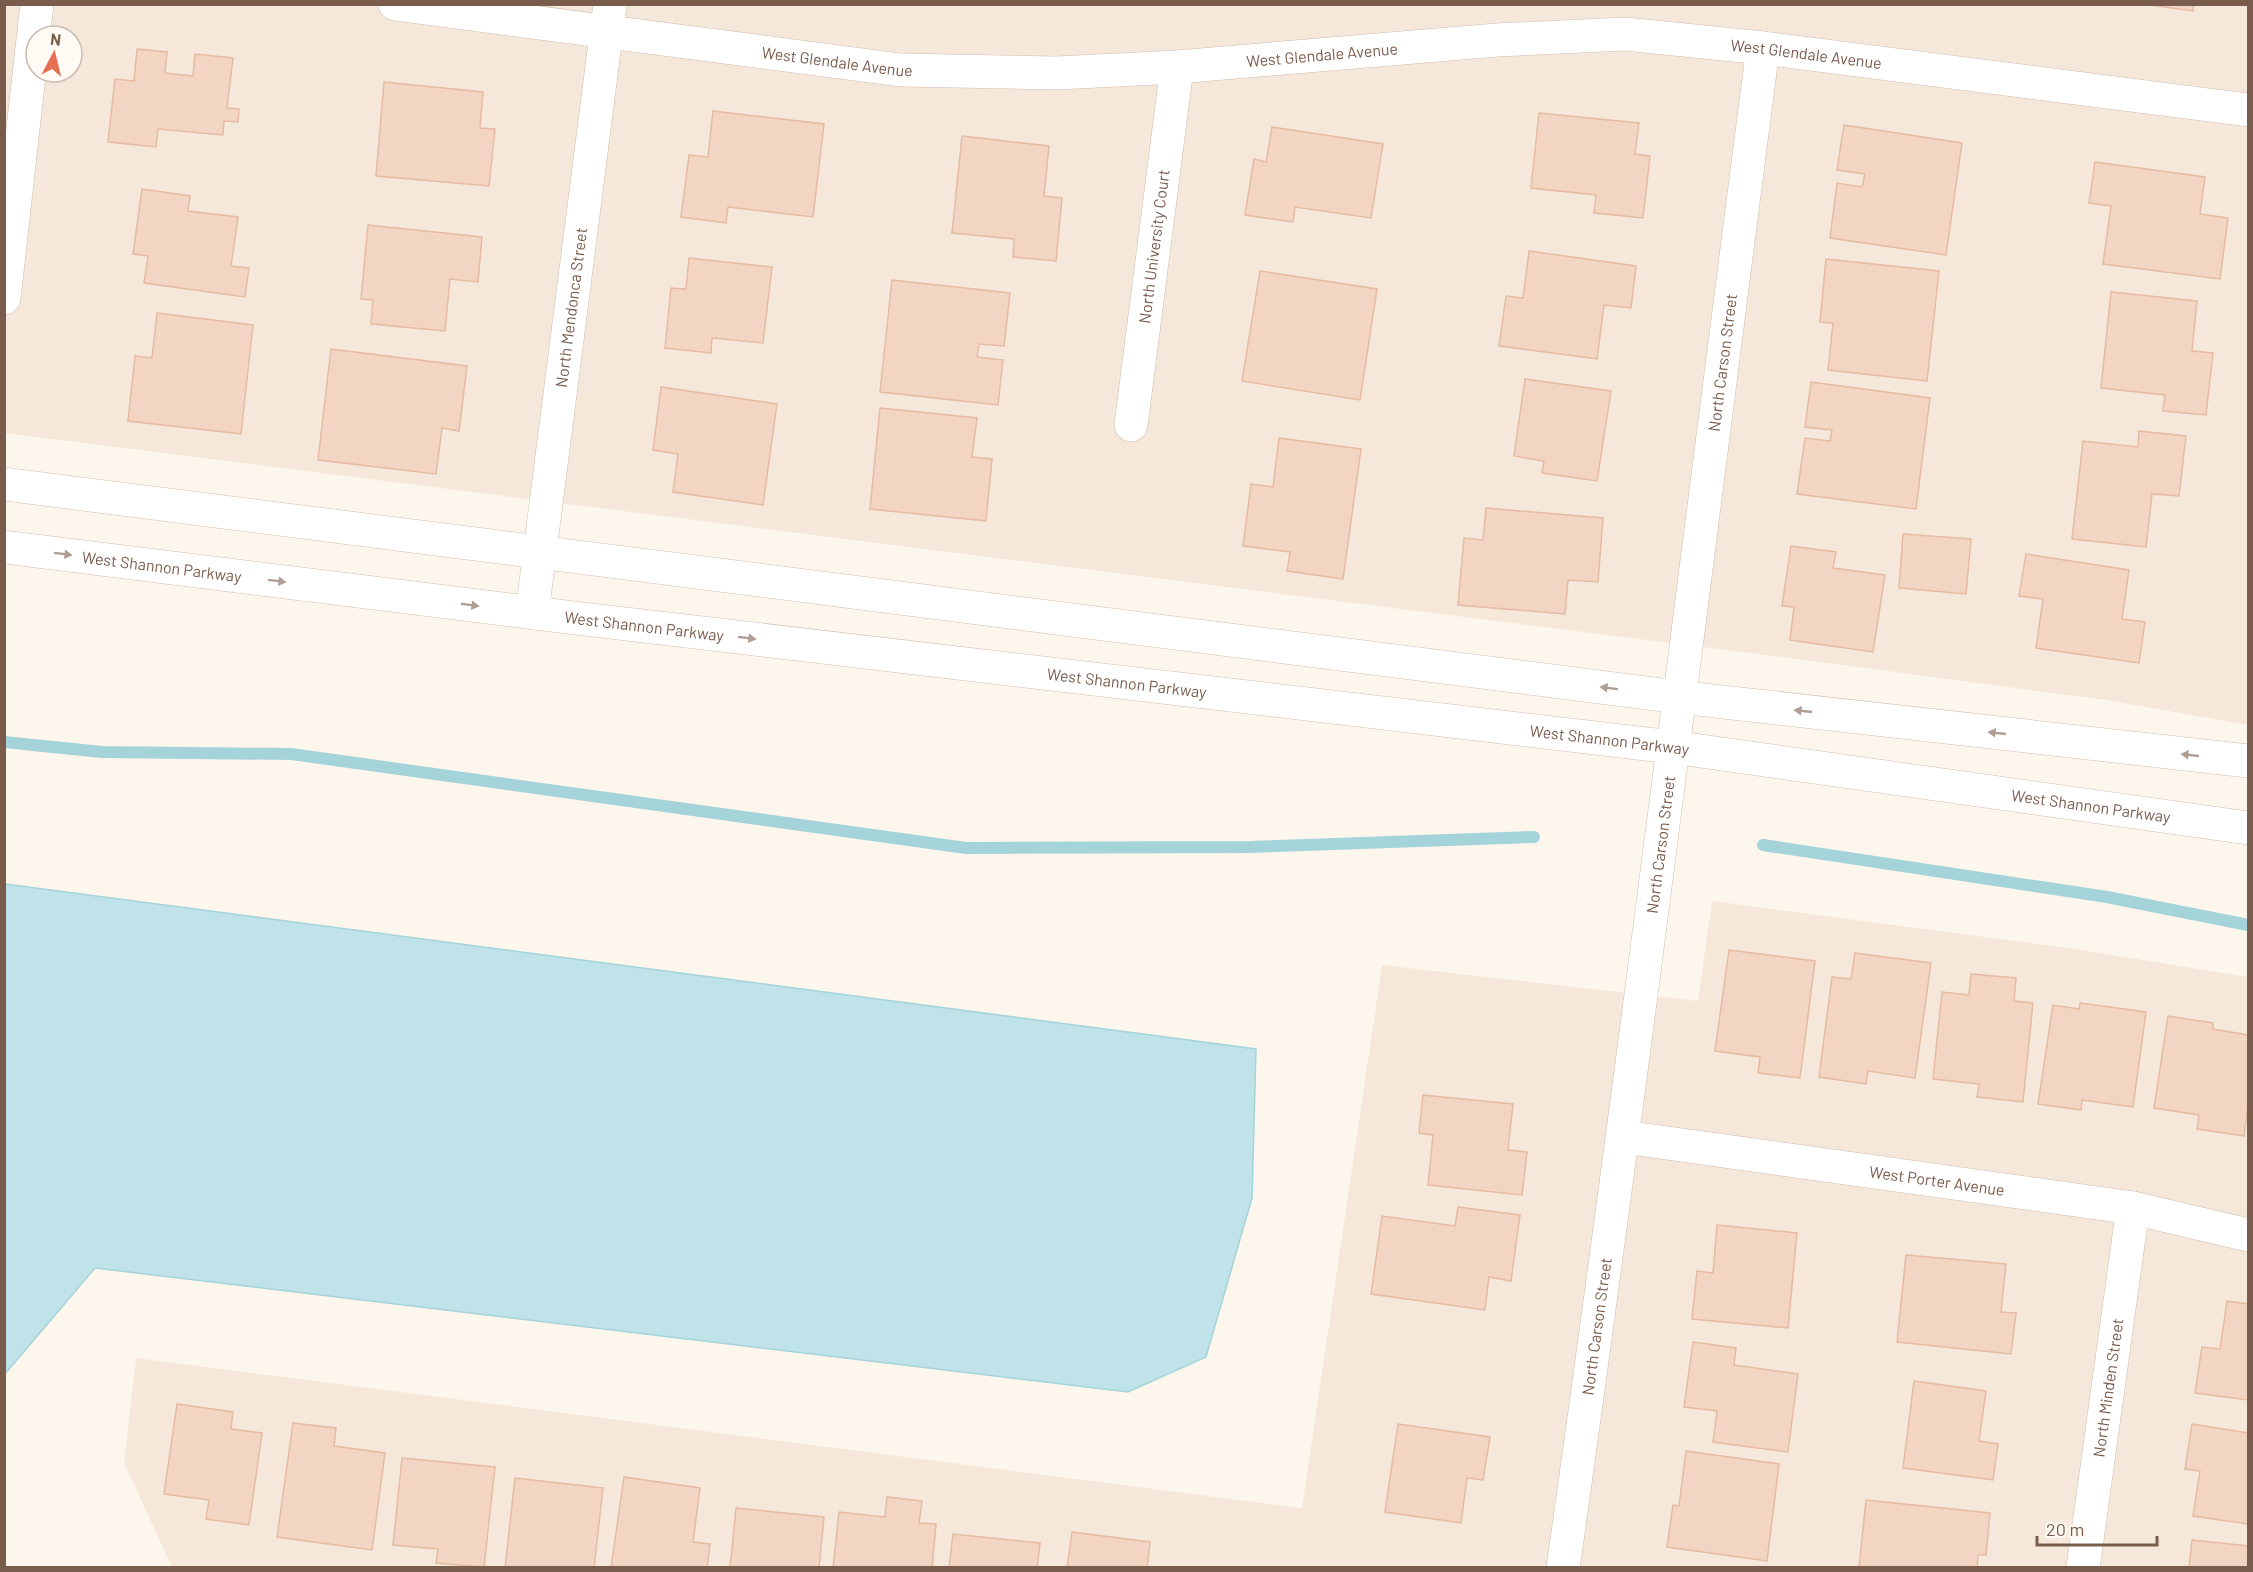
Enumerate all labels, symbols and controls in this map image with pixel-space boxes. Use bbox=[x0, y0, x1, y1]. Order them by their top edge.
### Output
north arrow bbox=[24, 24, 84, 84]
text: N bbox=[49, 29, 62, 49]
street label: West Glendale Avenue bbox=[1730, 35, 1883, 72]
street label: West Glendale Avenue bbox=[1245, 38, 1399, 70]
street label: West Glendale Avenue bbox=[761, 42, 913, 79]
street label: North University Court bbox=[1134, 168, 1173, 325]
street label: North Mendonca Street bbox=[551, 226, 590, 389]
street label: North Carson Street bbox=[1704, 292, 1740, 433]
street label: West Shannon Parkway bbox=[81, 547, 243, 586]
one-way arrow bbox=[53, 549, 72, 559]
one-way arrow bbox=[267, 576, 286, 586]
one-way arrow bbox=[461, 600, 480, 610]
street label: West Shannon Parkway bbox=[563, 607, 726, 645]
one-way arrow bbox=[738, 634, 757, 643]
street label: West Shannon Parkway bbox=[1046, 664, 1208, 701]
one-way arrow bbox=[1600, 684, 1619, 693]
one-way arrow bbox=[1793, 706, 1812, 716]
street label: West Shannon Parkway bbox=[1529, 720, 1691, 758]
one-way arrow bbox=[1987, 728, 2006, 738]
one-way arrow bbox=[2181, 750, 2200, 759]
street label: North Carson Street bbox=[1642, 774, 1678, 915]
street label: West Shannon Parkway bbox=[2010, 785, 2172, 826]
street label: West Porter Avenue bbox=[1868, 1161, 2006, 1199]
street label: North Carson Street bbox=[1577, 1256, 1615, 1396]
street label: North Minden Street bbox=[2088, 1317, 2127, 1458]
scale bar bbox=[2037, 1509, 2157, 1547]
text: 20 m bbox=[2046, 1518, 2084, 1540]

